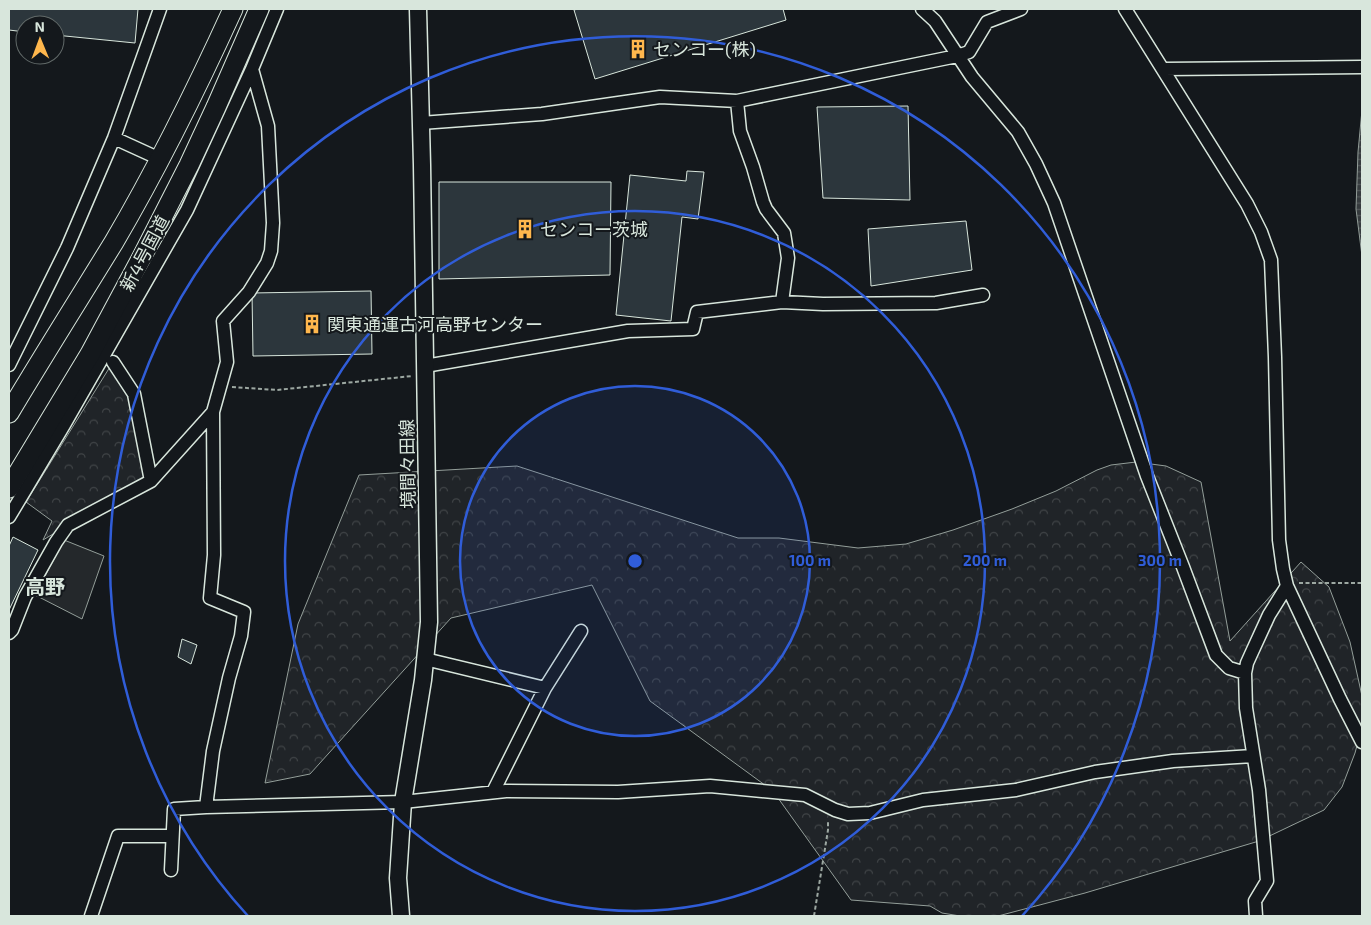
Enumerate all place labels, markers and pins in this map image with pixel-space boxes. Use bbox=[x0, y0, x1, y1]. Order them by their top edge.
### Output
building icon: センコー(株) bbox=[627, 38, 649, 60]
place label: センコー(株) bbox=[653, 38, 756, 60]
building icon: センコー茨城 bbox=[514, 218, 536, 240]
place label: センコー茨城 bbox=[540, 218, 648, 240]
building icon: 関東通運古河高野センター bbox=[301, 313, 323, 335]
place label: 関東通運古河高野センター bbox=[327, 313, 543, 335]
centre of rings bbox=[626, 552, 644, 570]

